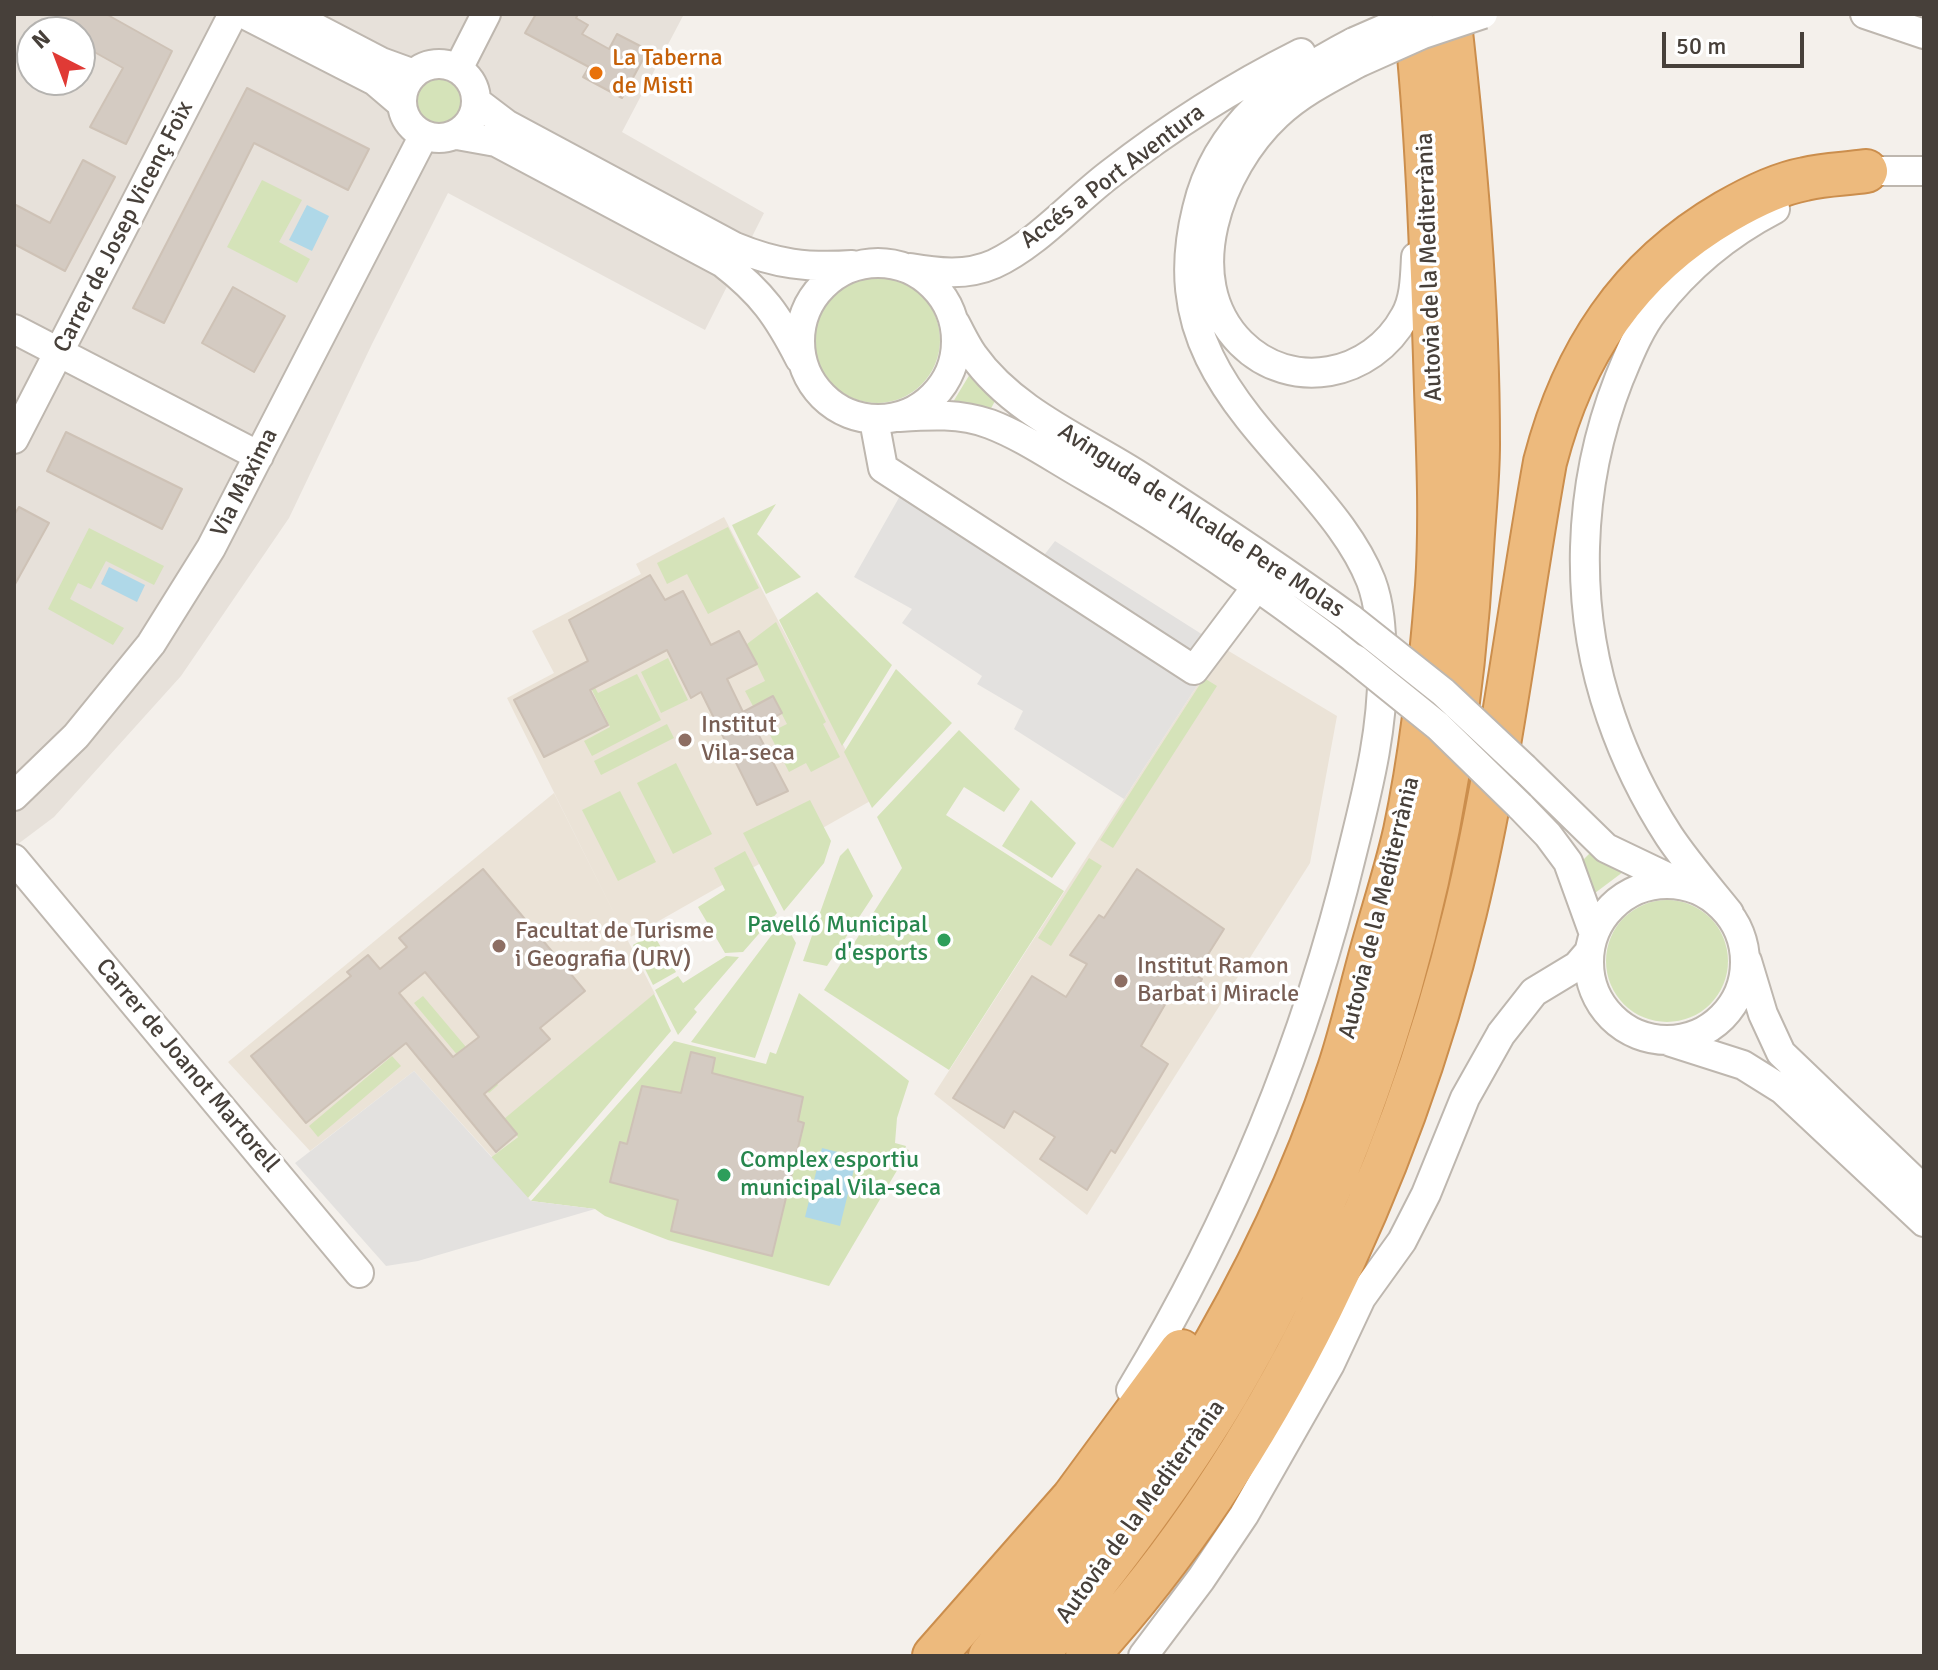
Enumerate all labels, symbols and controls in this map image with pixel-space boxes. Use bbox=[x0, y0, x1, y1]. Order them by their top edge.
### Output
north arrow bbox=[16, 16, 96, 96]
scale bar bbox=[1666, 16, 1808, 66]
text: N bbox=[26, 24, 56, 54]
text: 50 m bbox=[1676, 31, 1726, 61]
place label: La Taberna de Misti bbox=[612, 45, 723, 101]
marker: La Taberna de Misti bbox=[587, 64, 605, 82]
street label: Carrer de Josep Vicenç Foix bbox=[48, 96, 200, 358]
street label: Accés a Port Aventura bbox=[1015, 98, 1211, 256]
street label: Autovia de la Mediterrània bbox=[1411, 132, 1449, 402]
street label: Avinguda de l'Alcalde Pere Molas bbox=[1052, 418, 1350, 624]
street label: Via Màxima bbox=[205, 424, 285, 542]
place label: Institut Vila-seca bbox=[701, 712, 795, 768]
marker: Institut Vila-seca bbox=[676, 731, 694, 749]
street label: Autovia de la Mediterrània bbox=[1333, 774, 1427, 1042]
place label: Pavelló Municipal d'esports bbox=[747, 912, 928, 968]
place label: Facultat de Turisme i Geografia (URV) bbox=[515, 918, 714, 974]
marker: Pavelló Municipal d'esports bbox=[935, 931, 953, 949]
marker: Facultat de Turisme i Geografia (URV) bbox=[490, 937, 508, 955]
street label: Carrer de Joanot Martorell bbox=[89, 953, 285, 1179]
place label: Institut Ramon Barbat i Miracle bbox=[1137, 953, 1299, 1009]
marker: Institut Ramon Barbat i Miracle bbox=[1112, 972, 1130, 990]
place label: Complex esportiu municipal Vila-seca bbox=[740, 1147, 941, 1203]
marker: Complex esportiu municipal Vila-seca bbox=[715, 1166, 733, 1184]
street label: Autovia de la Mediterrània bbox=[1050, 1395, 1232, 1629]

